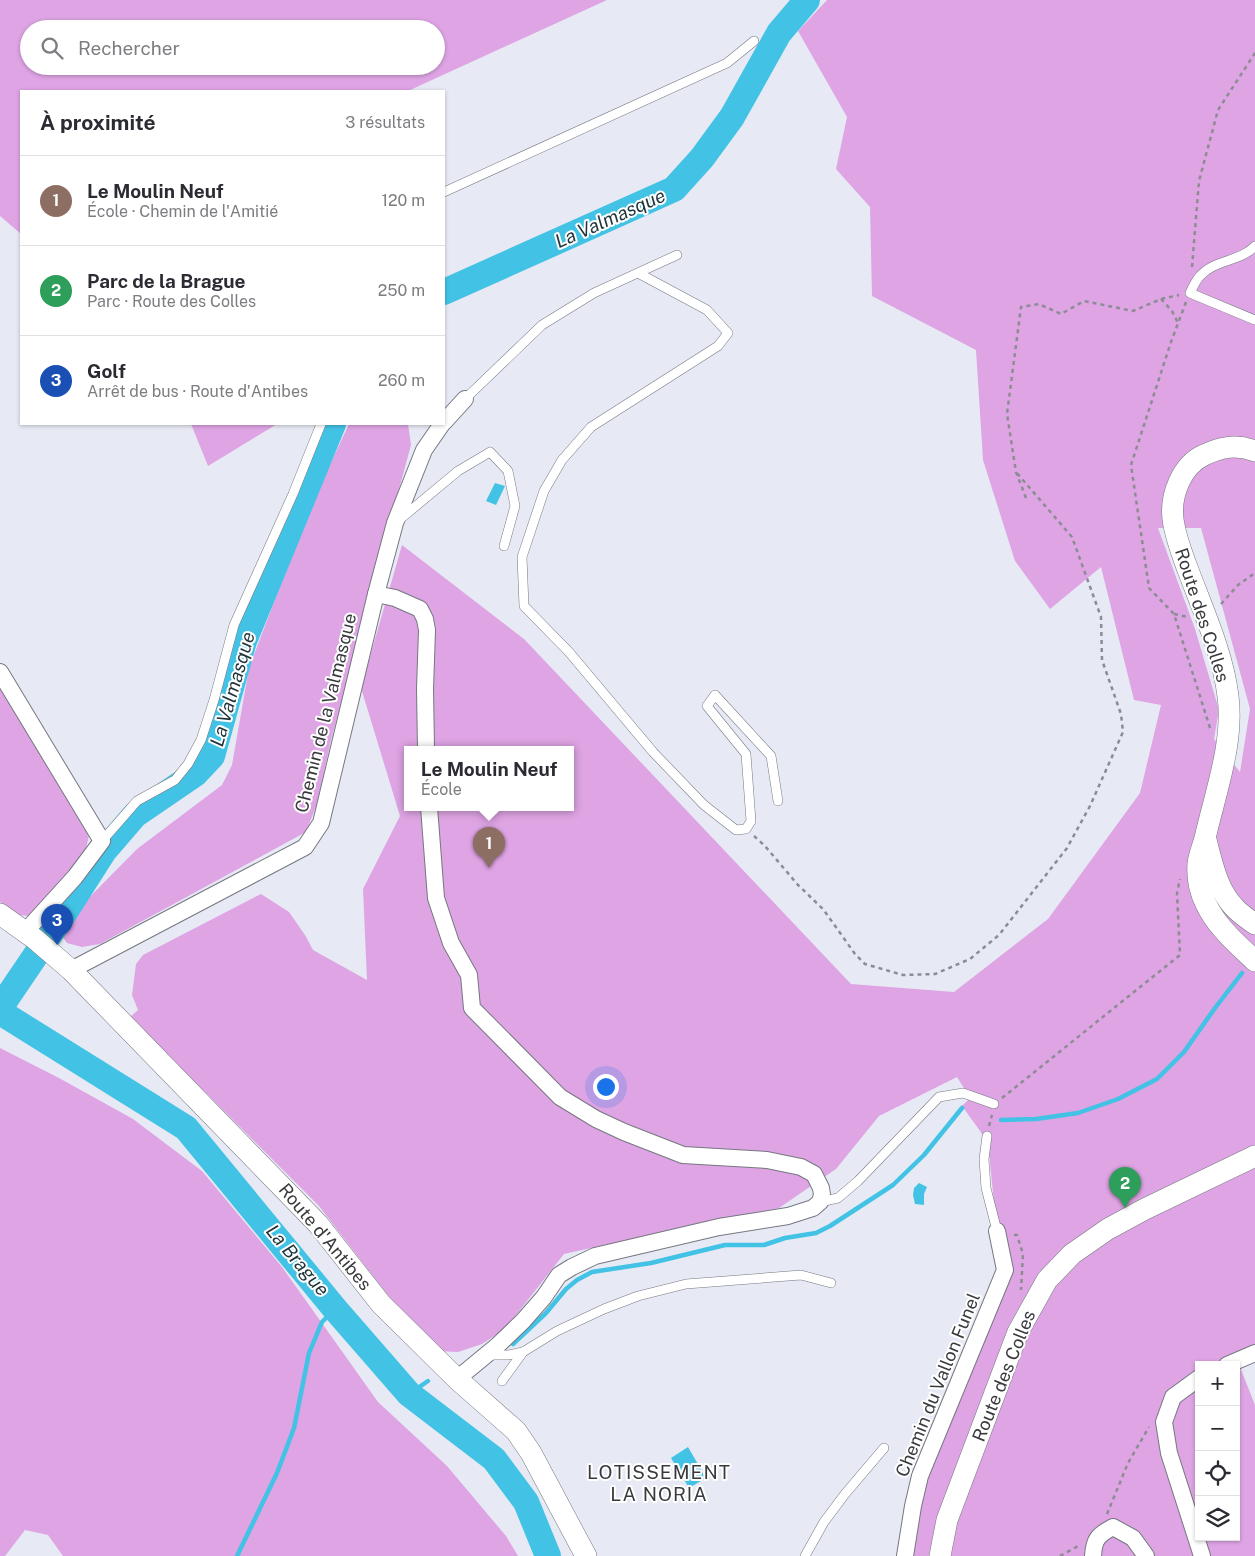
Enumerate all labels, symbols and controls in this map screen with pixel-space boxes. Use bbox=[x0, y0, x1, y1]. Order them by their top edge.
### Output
search box bbox=[20, 20, 445, 75]
icon: search bbox=[38, 34, 66, 62]
text: Rechercher bbox=[78, 37, 180, 59]
text: À proximité bbox=[40, 110, 156, 135]
text: 3 résultats bbox=[345, 113, 425, 132]
text: Le Moulin Neuf bbox=[87, 180, 224, 202]
water label: La Valmasque bbox=[551, 184, 669, 252]
text: 1 bbox=[53, 191, 59, 210]
text: 120 m bbox=[381, 191, 425, 210]
text: École · Chemin de l'Amitié bbox=[87, 202, 278, 221]
text: Parc de la Brague bbox=[87, 270, 246, 292]
text: 2 bbox=[51, 281, 61, 300]
text: 250 m bbox=[378, 281, 425, 300]
text: Parc · Route des Colles bbox=[87, 292, 256, 311]
text: Golf bbox=[87, 360, 126, 382]
text: 3 bbox=[51, 371, 61, 390]
text: 260 m bbox=[378, 371, 425, 390]
text: Arrêt de bus · Route d'Antibes bbox=[87, 382, 308, 401]
street label: Route des Colles bbox=[1171, 545, 1234, 685]
street label: Chemin de la Valmasque bbox=[291, 611, 360, 815]
water label: La Valmasque bbox=[205, 629, 259, 749]
popup bbox=[404, 746, 574, 811]
text: Le Moulin Neuf bbox=[421, 758, 557, 780]
text: École bbox=[421, 780, 462, 799]
pin: 1 bbox=[473, 827, 505, 868]
pin: 3 bbox=[41, 904, 73, 945]
your location bbox=[593, 1074, 619, 1100]
pin: 2 bbox=[1109, 1167, 1141, 1208]
street label: Route d'Antibes bbox=[275, 1179, 376, 1294]
water label: La Brague bbox=[262, 1220, 334, 1300]
street label: Chemin du Vallon Funel bbox=[891, 1290, 984, 1480]
street label: Route des Colles bbox=[968, 1307, 1039, 1445]
map controls bbox=[1195, 1361, 1240, 1541]
button: + bbox=[1195, 1361, 1240, 1406]
button: − bbox=[1195, 1406, 1240, 1451]
button: locate bbox=[1195, 1451, 1240, 1496]
district label: LOTISSEMENT LA NORIA bbox=[587, 1461, 731, 1505]
button: layers bbox=[1195, 1496, 1240, 1541]

